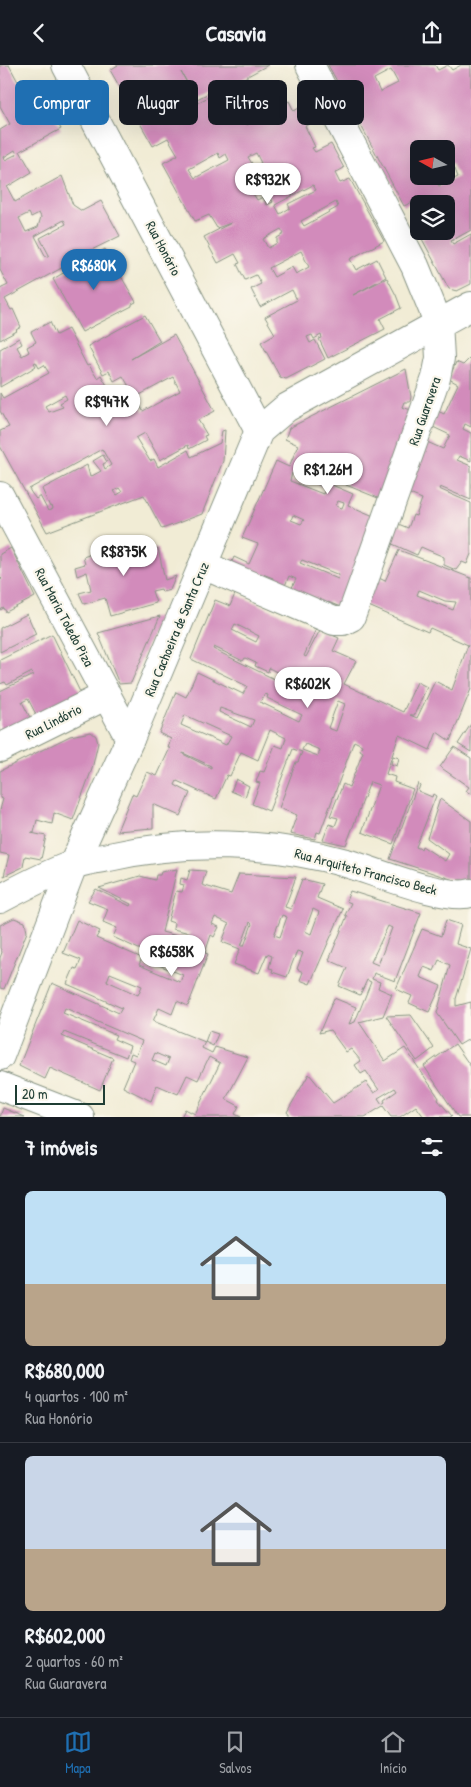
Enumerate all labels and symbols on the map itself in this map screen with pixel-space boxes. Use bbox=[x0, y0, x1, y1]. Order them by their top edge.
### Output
north arrow bbox=[410, 140, 455, 185]
pin: R$932K bbox=[227, 163, 309, 205]
street label: Rua Honório bbox=[142, 217, 186, 279]
pin: R$680K bbox=[53, 249, 135, 291]
street label: Rua Guaravera bbox=[403, 374, 445, 448]
pin: R$947K bbox=[66, 385, 148, 427]
pin: R$1.26M bbox=[282, 453, 374, 495]
pin: R$875K bbox=[83, 535, 165, 577]
street label: Rua Cachoeira de Santa Cruz bbox=[139, 559, 213, 699]
street label: Rua Maria Toledo Piza bbox=[31, 564, 99, 670]
pin: R$602K bbox=[267, 667, 349, 709]
street label: Rua Lindório bbox=[22, 699, 85, 743]
street label: Rua Arquiteto Francisco Beck bbox=[292, 843, 440, 900]
pin: R$658K bbox=[131, 935, 213, 977]
scale bar bbox=[15, 1082, 105, 1105]

